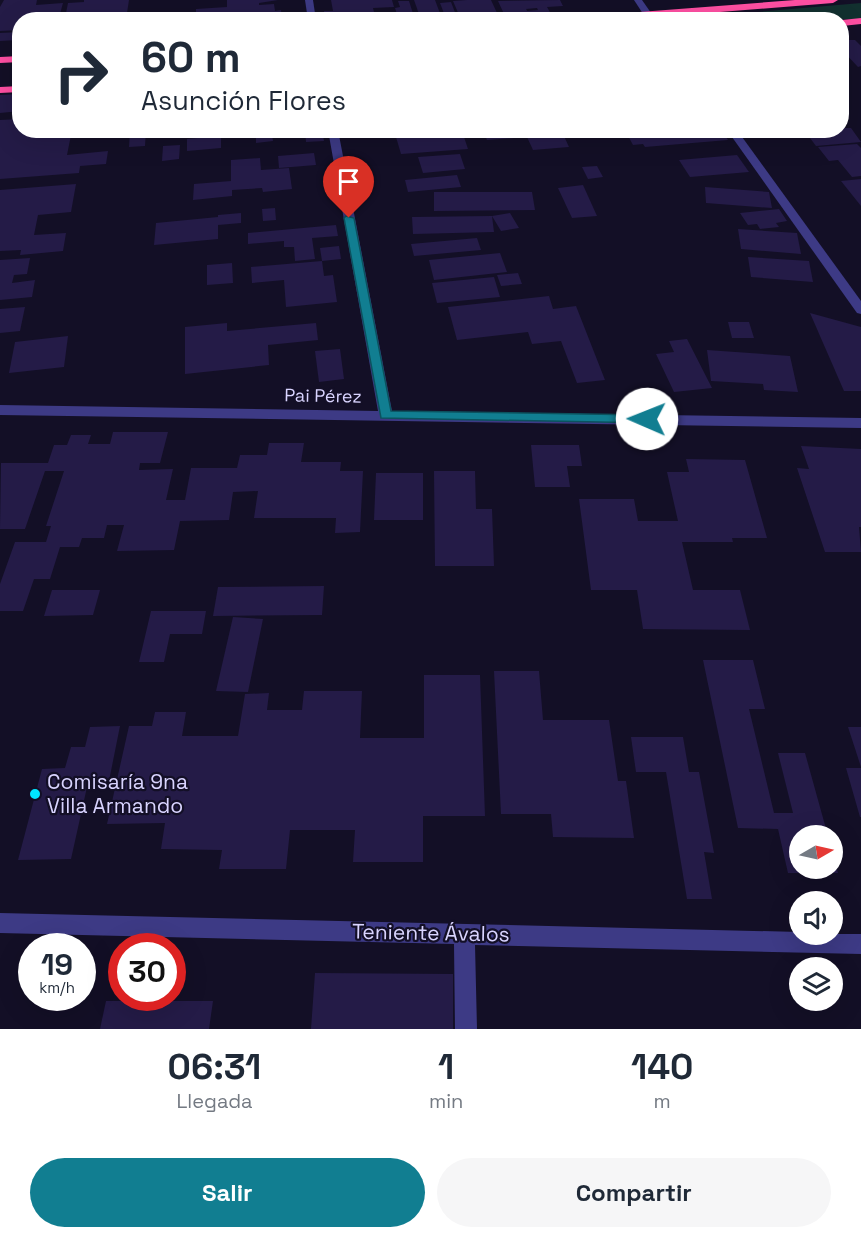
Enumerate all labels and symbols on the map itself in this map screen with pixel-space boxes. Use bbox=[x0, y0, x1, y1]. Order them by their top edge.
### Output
pin bbox=[323, 156, 374, 218]
street label: Pai Pérez bbox=[284, 383, 362, 408]
position arrow bbox=[615, 387, 679, 451]
place label: Comisaría 9na Villa Armando bbox=[47, 768, 188, 819]
marker: Comisaría 9na Villa Armando bbox=[28, 787, 42, 801]
north arrow bbox=[789, 825, 843, 879]
street label: Teniente Ávalos bbox=[352, 918, 510, 947]
speed limit sign: 30 bbox=[108, 933, 186, 1011]

